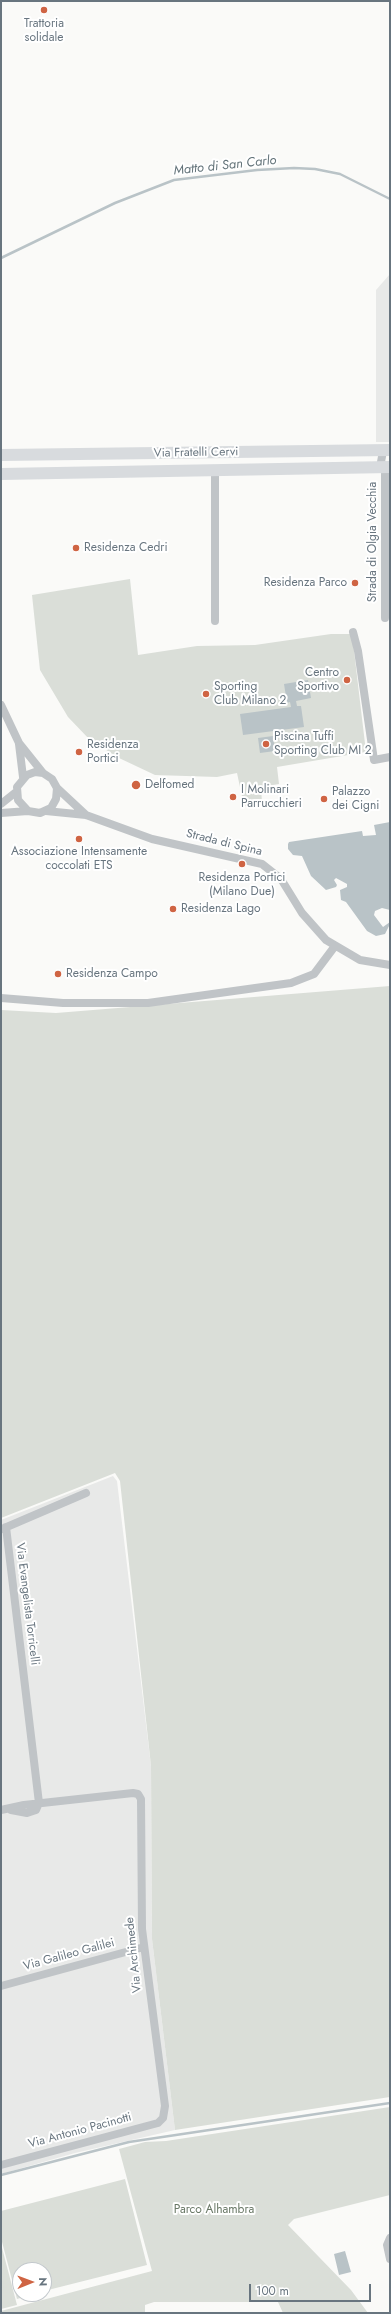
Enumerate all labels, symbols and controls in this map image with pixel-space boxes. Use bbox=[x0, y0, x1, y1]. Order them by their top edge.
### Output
marker: Trattoria solidale bbox=[39, 5, 49, 15]
place label: Trattoria solidale bbox=[24, 17, 64, 45]
water label: Matto di San Carlo bbox=[173, 153, 277, 179]
street label: Via Fratelli Cervi bbox=[154, 445, 238, 461]
street label: Strada di Olgia Vecchia bbox=[366, 482, 380, 602]
place label: Residenza Cedri bbox=[84, 541, 168, 555]
marker: Residenza Cedri bbox=[71, 543, 81, 553]
place label: Residenza Parco bbox=[264, 576, 347, 590]
marker: Residenza Parco bbox=[350, 578, 360, 588]
place label: Centro Sportivo bbox=[297, 666, 339, 694]
marker: Centro Sportivo bbox=[342, 675, 352, 685]
place label: Sporting Club Milano 2 bbox=[214, 680, 286, 708]
marker: Sporting Club Milano 2 bbox=[201, 689, 211, 699]
place label: Piscina Tuffi Sporting Club MI 2 bbox=[274, 730, 372, 758]
place label: Residenza Portici bbox=[87, 738, 138, 766]
marker: Piscina Tuffi Sporting Club MI 2 bbox=[261, 739, 271, 749]
marker: Residenza Portici bbox=[74, 747, 84, 757]
place label: Delfomed bbox=[145, 778, 194, 792]
marker: Delfomed bbox=[130, 779, 142, 791]
place label: I Molinari Parrucchieri bbox=[241, 783, 302, 811]
place label: Palazzo dei Cigni bbox=[332, 785, 379, 813]
marker: I Molinari Parrucchieri bbox=[228, 792, 238, 802]
marker: Palazzo dei Cigni bbox=[319, 794, 329, 804]
street label: Strada di Spina bbox=[185, 827, 263, 859]
marker: Associazione Intensamente coccolati ETS bbox=[74, 834, 84, 844]
place label: Associazione Intensamente coccolati ETS bbox=[11, 845, 147, 873]
marker: Residenza Portici (Milano Due) bbox=[237, 859, 247, 869]
place label: Residenza Portici (Milano Due) bbox=[199, 871, 285, 899]
place label: Residenza Lago bbox=[181, 902, 261, 916]
marker: Residenza Lago bbox=[168, 904, 178, 914]
place label: Residenza Campo bbox=[66, 967, 158, 981]
marker: Residenza Campo bbox=[53, 969, 63, 979]
street label: Via Evangelista Torricelli bbox=[12, 1542, 42, 1666]
street label: Via Archimede bbox=[123, 1916, 145, 1994]
street label: Via Galileo Galilei bbox=[22, 1936, 116, 1974]
street label: Via Antonio Pacinotti bbox=[27, 2110, 133, 2152]
park label: Parco Alhambra bbox=[174, 2203, 254, 2217]
north arrow bbox=[12, 2262, 52, 2302]
scale bar bbox=[251, 2276, 373, 2302]
text: N bbox=[35, 2277, 51, 2286]
text: 100 m bbox=[256, 2282, 289, 2300]

